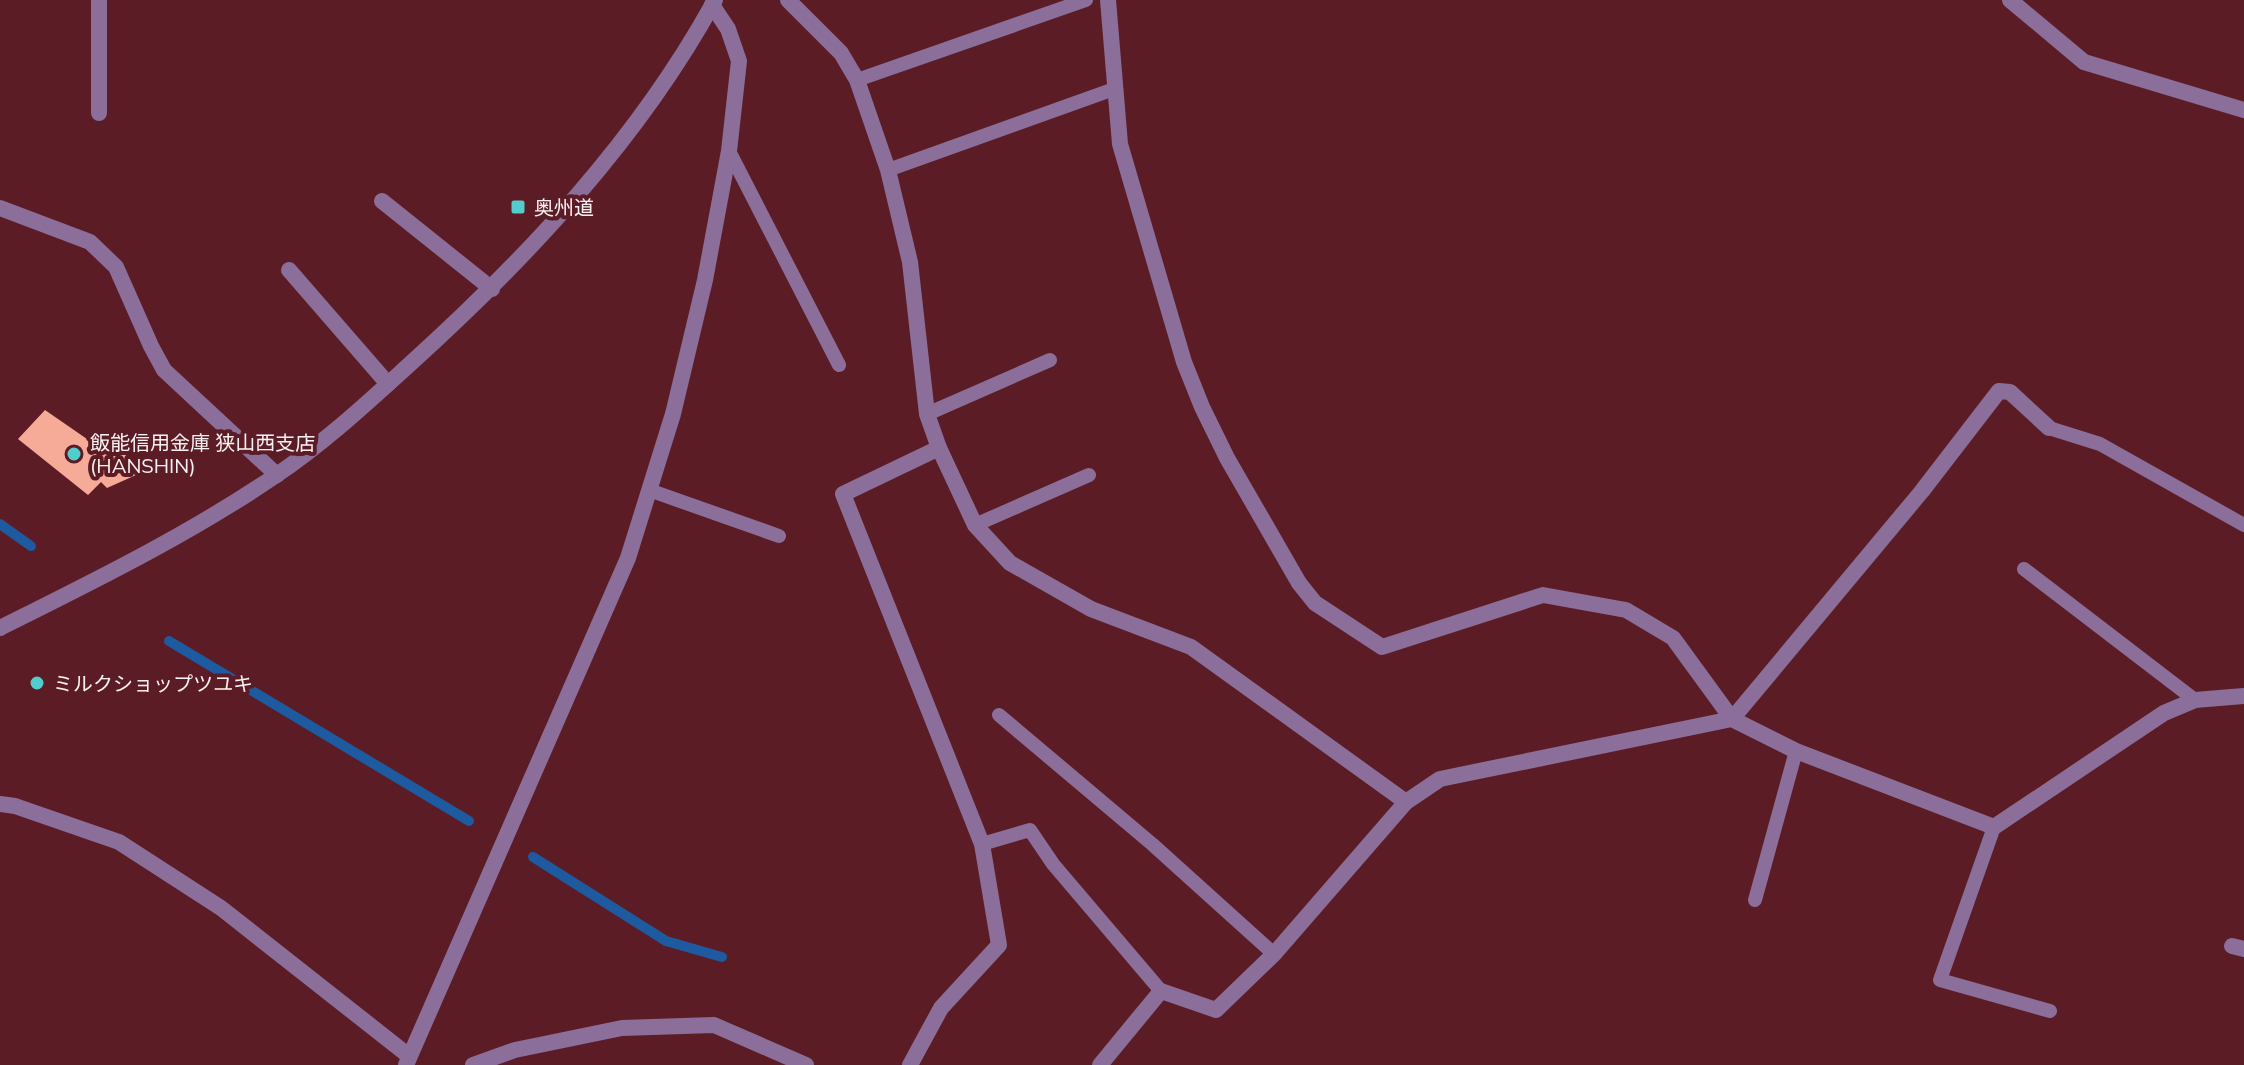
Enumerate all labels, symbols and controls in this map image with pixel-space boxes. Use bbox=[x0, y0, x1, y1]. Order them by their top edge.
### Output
place label: 奥州道 bbox=[534, 195, 594, 220]
marker: 奥州道 bbox=[509, 198, 527, 216]
place label: 飯能信用金庫 狭山西支店 (HANSHIN) bbox=[90, 430, 315, 478]
marker: 飯能信用金庫 狭山西支店 (HANSHIN) bbox=[65, 445, 83, 463]
place label: ミルクショップツユキ bbox=[53, 671, 253, 696]
marker: ミルクショップツユキ bbox=[28, 674, 46, 692]

